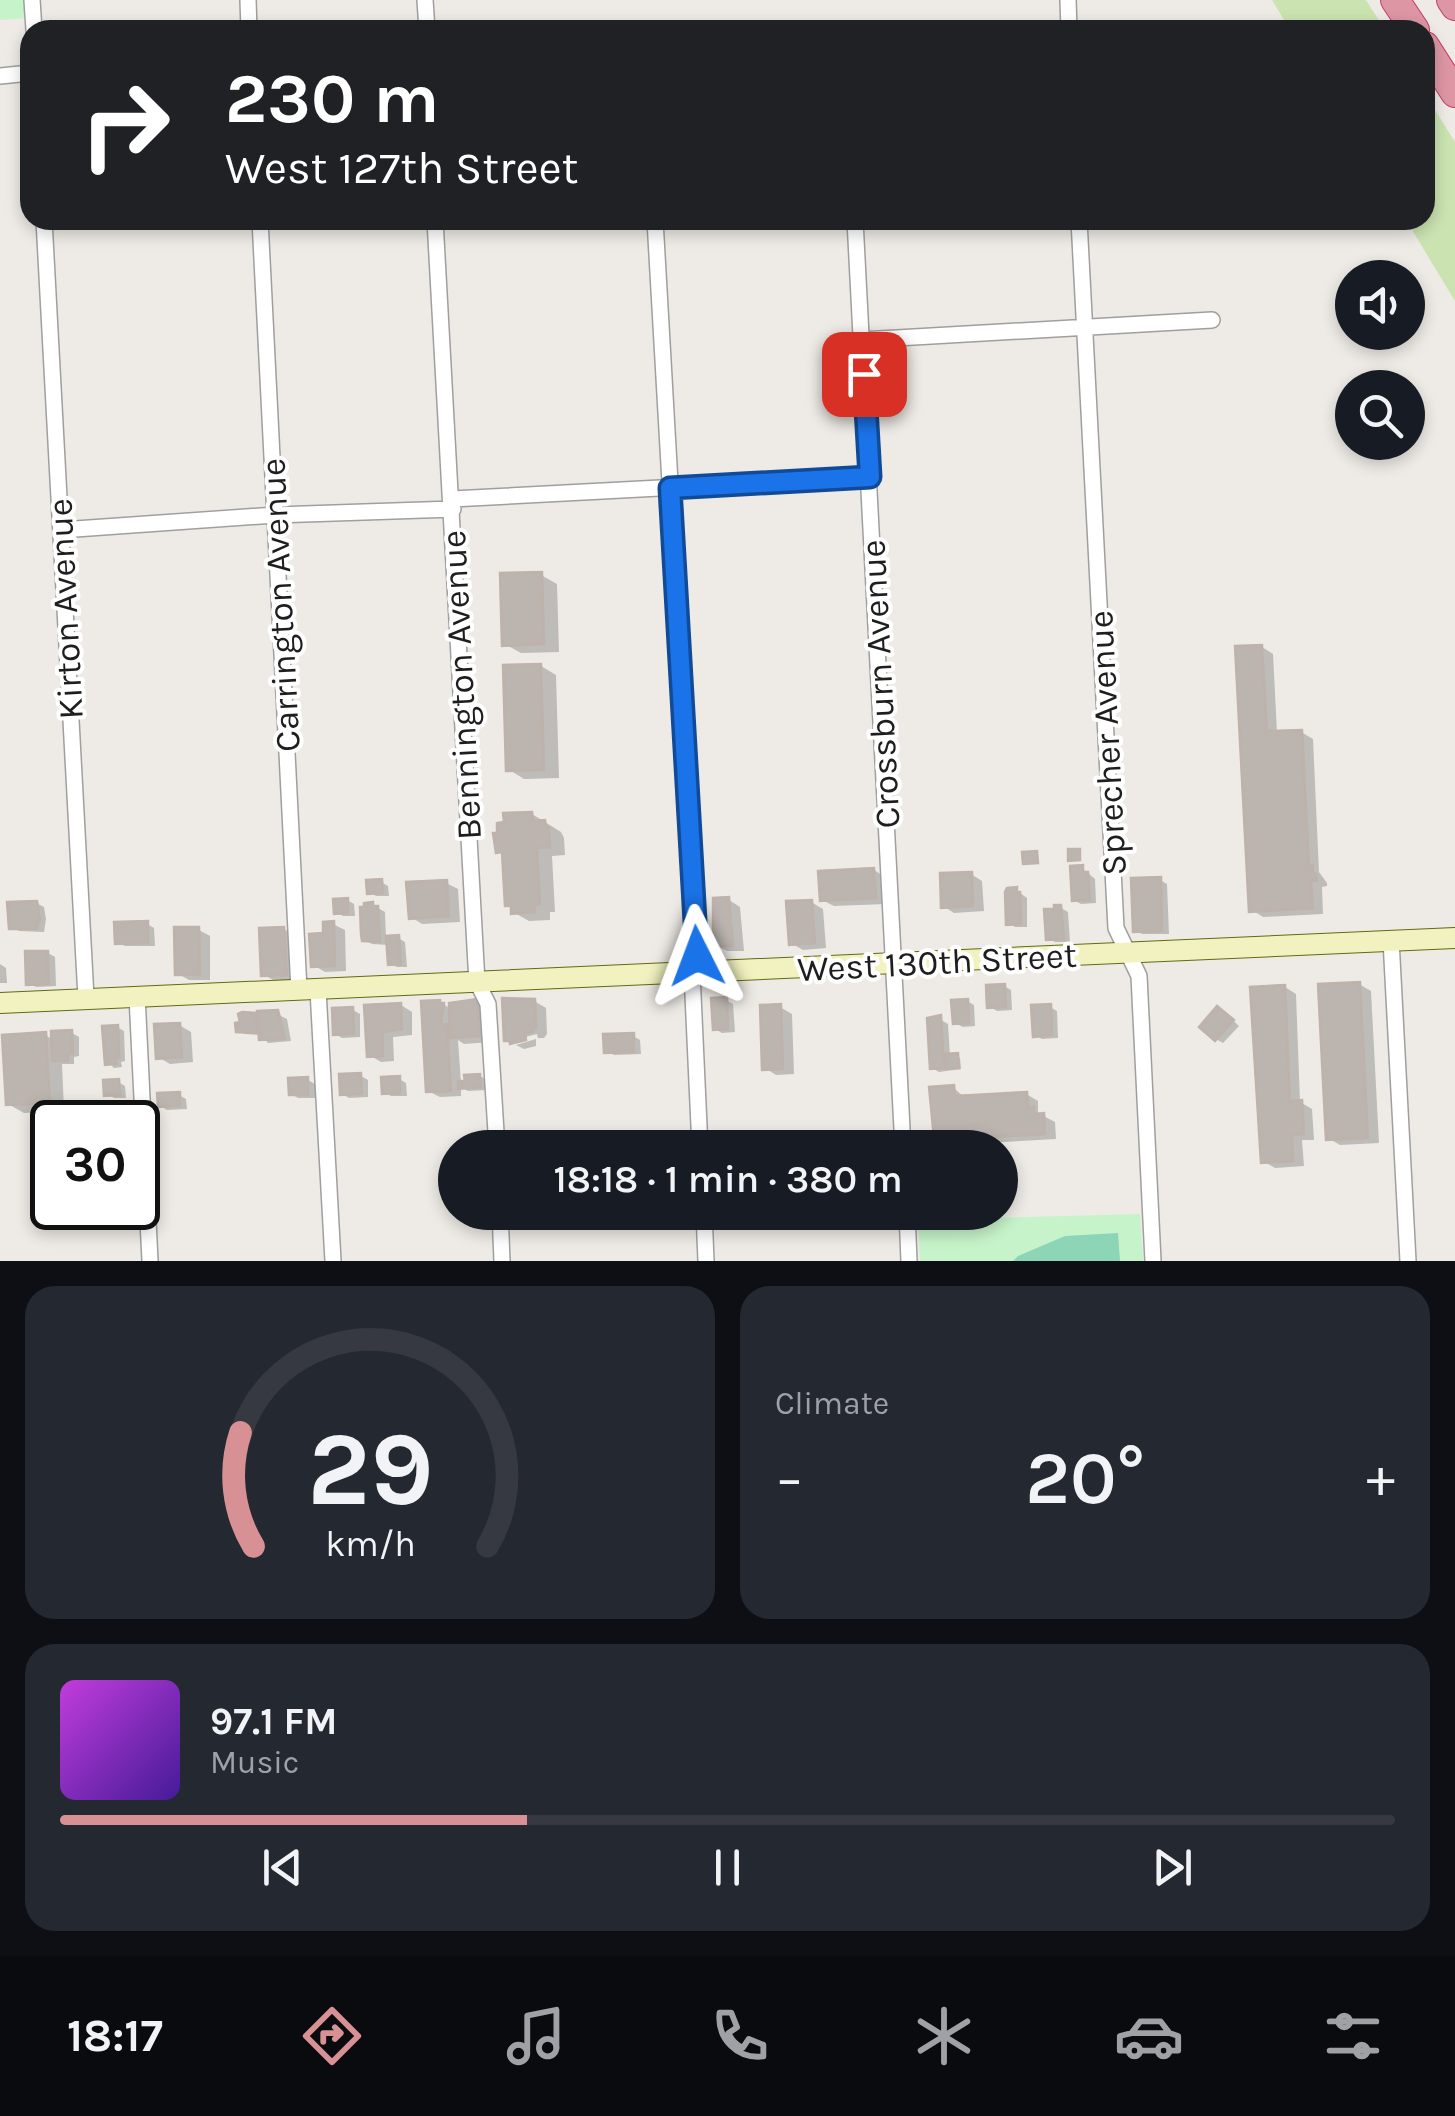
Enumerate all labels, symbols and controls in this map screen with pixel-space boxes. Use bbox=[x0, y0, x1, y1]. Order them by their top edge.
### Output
text: 230 m bbox=[225, 58, 439, 140]
icon: right bbox=[60, 60, 190, 190]
text: West 127th Street bbox=[225, 142, 579, 194]
map controls bbox=[1335, 260, 1425, 460]
button: sound bbox=[1335, 260, 1425, 350]
pin bbox=[822, 332, 907, 417]
icon: arrive bbox=[837, 347, 892, 402]
button: search bbox=[1335, 370, 1425, 460]
street label: Carrington Avenue bbox=[252, 457, 309, 753]
street label: Kirton Avenue bbox=[39, 497, 92, 721]
street label: Bennington Avenue bbox=[433, 529, 490, 841]
street label: Crossburn Avenue bbox=[852, 538, 909, 829]
street label: Sprecher Avenue bbox=[1080, 609, 1135, 877]
position arrow bbox=[645, 904, 749, 1008]
street label: West 130th Street bbox=[796, 935, 1078, 990]
speed limit sign: 30 bbox=[30, 1100, 160, 1230]
text: 18:18 · 1 min · 380 m bbox=[553, 1157, 903, 1202]
text: Climate bbox=[775, 1385, 889, 1422]
text: 29 bbox=[307, 1409, 433, 1530]
text: 20° bbox=[1025, 1434, 1145, 1522]
text: − bbox=[775, 1446, 804, 1510]
text: + bbox=[1366, 1446, 1395, 1510]
text: km/h bbox=[325, 1523, 415, 1565]
text: 97.1 FM bbox=[210, 1699, 337, 1744]
text: Music bbox=[210, 1744, 299, 1781]
icon: previous bbox=[255, 1840, 310, 1895]
icon: pause bbox=[700, 1840, 755, 1895]
icon: next bbox=[1145, 1840, 1200, 1895]
icon: directions bbox=[297, 2001, 367, 2071]
icon: music bbox=[501, 2001, 571, 2071]
icon: phone bbox=[705, 2001, 775, 2071]
icon: climate bbox=[909, 2001, 979, 2071]
icon: car bbox=[1114, 2001, 1184, 2071]
icon: filters bbox=[1318, 2001, 1388, 2071]
text: 18:17 bbox=[67, 2010, 163, 2062]

